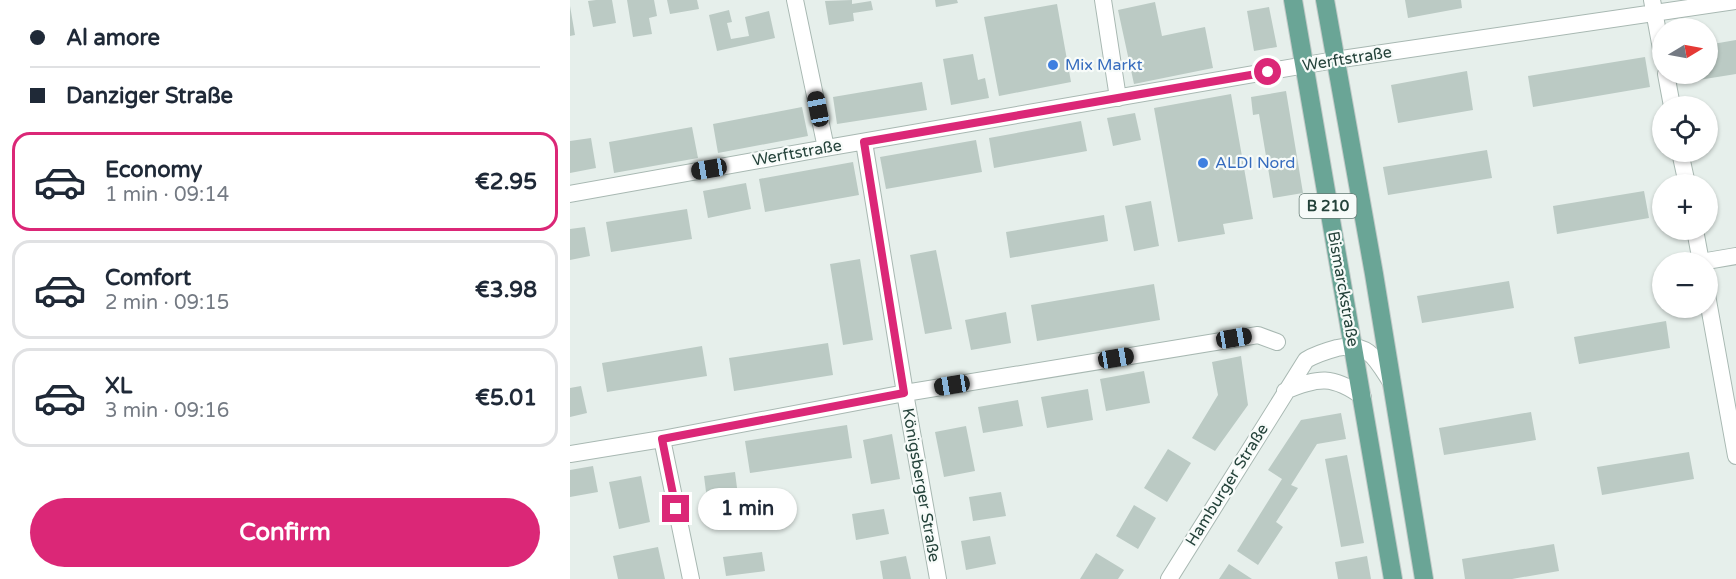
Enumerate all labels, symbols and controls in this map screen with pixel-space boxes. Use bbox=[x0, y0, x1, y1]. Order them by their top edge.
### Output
north arrow bbox=[1652, 18, 1718, 84]
map controls bbox=[1652, 18, 1718, 318]
text: Al amore bbox=[66, 25, 160, 51]
street label: Werftstraße bbox=[1301, 42, 1393, 76]
place label: Mix Markt bbox=[1065, 55, 1143, 75]
marker: Mix Markt bbox=[1046, 58, 1060, 72]
route start bbox=[1254, 58, 1281, 85]
text: Danziger Straße bbox=[66, 83, 233, 109]
car bbox=[806, 90, 830, 128]
button: locate bbox=[1652, 96, 1718, 162]
street label: Werftstraße bbox=[751, 135, 843, 171]
place label: ALDI Nord bbox=[1215, 153, 1295, 173]
icon: car bbox=[33, 155, 87, 209]
marker: ALDI Nord bbox=[1196, 156, 1210, 170]
text: Economy bbox=[105, 157, 202, 183]
car bbox=[690, 157, 728, 181]
text: €2.95 bbox=[475, 169, 537, 195]
button: + bbox=[1652, 174, 1718, 240]
text: 1 min · 09:14 bbox=[105, 183, 229, 207]
road number: B 210 bbox=[1300, 194, 1356, 218]
street label: Bismarckstraße bbox=[1323, 230, 1363, 348]
button: − bbox=[1652, 252, 1718, 318]
icon: car bbox=[33, 263, 87, 317]
text: Comfort bbox=[105, 265, 191, 291]
text: €3.98 bbox=[475, 277, 537, 303]
text: 2 min · 09:15 bbox=[105, 291, 229, 315]
car bbox=[1215, 326, 1253, 350]
car bbox=[1097, 346, 1135, 370]
icon: car bbox=[33, 371, 87, 425]
text: XL bbox=[105, 373, 132, 399]
car bbox=[933, 373, 971, 397]
text: €5.01 bbox=[475, 385, 537, 411]
text: 3 min · 09:16 bbox=[105, 399, 229, 423]
street label: Königsberger Straße bbox=[898, 406, 944, 564]
street label: Hamburger Straße bbox=[1181, 420, 1273, 550]
callout: 1 min bbox=[697, 488, 796, 530]
route end bbox=[662, 495, 689, 522]
text: 1 min bbox=[721, 497, 774, 521]
button: Confirm bbox=[30, 498, 540, 567]

